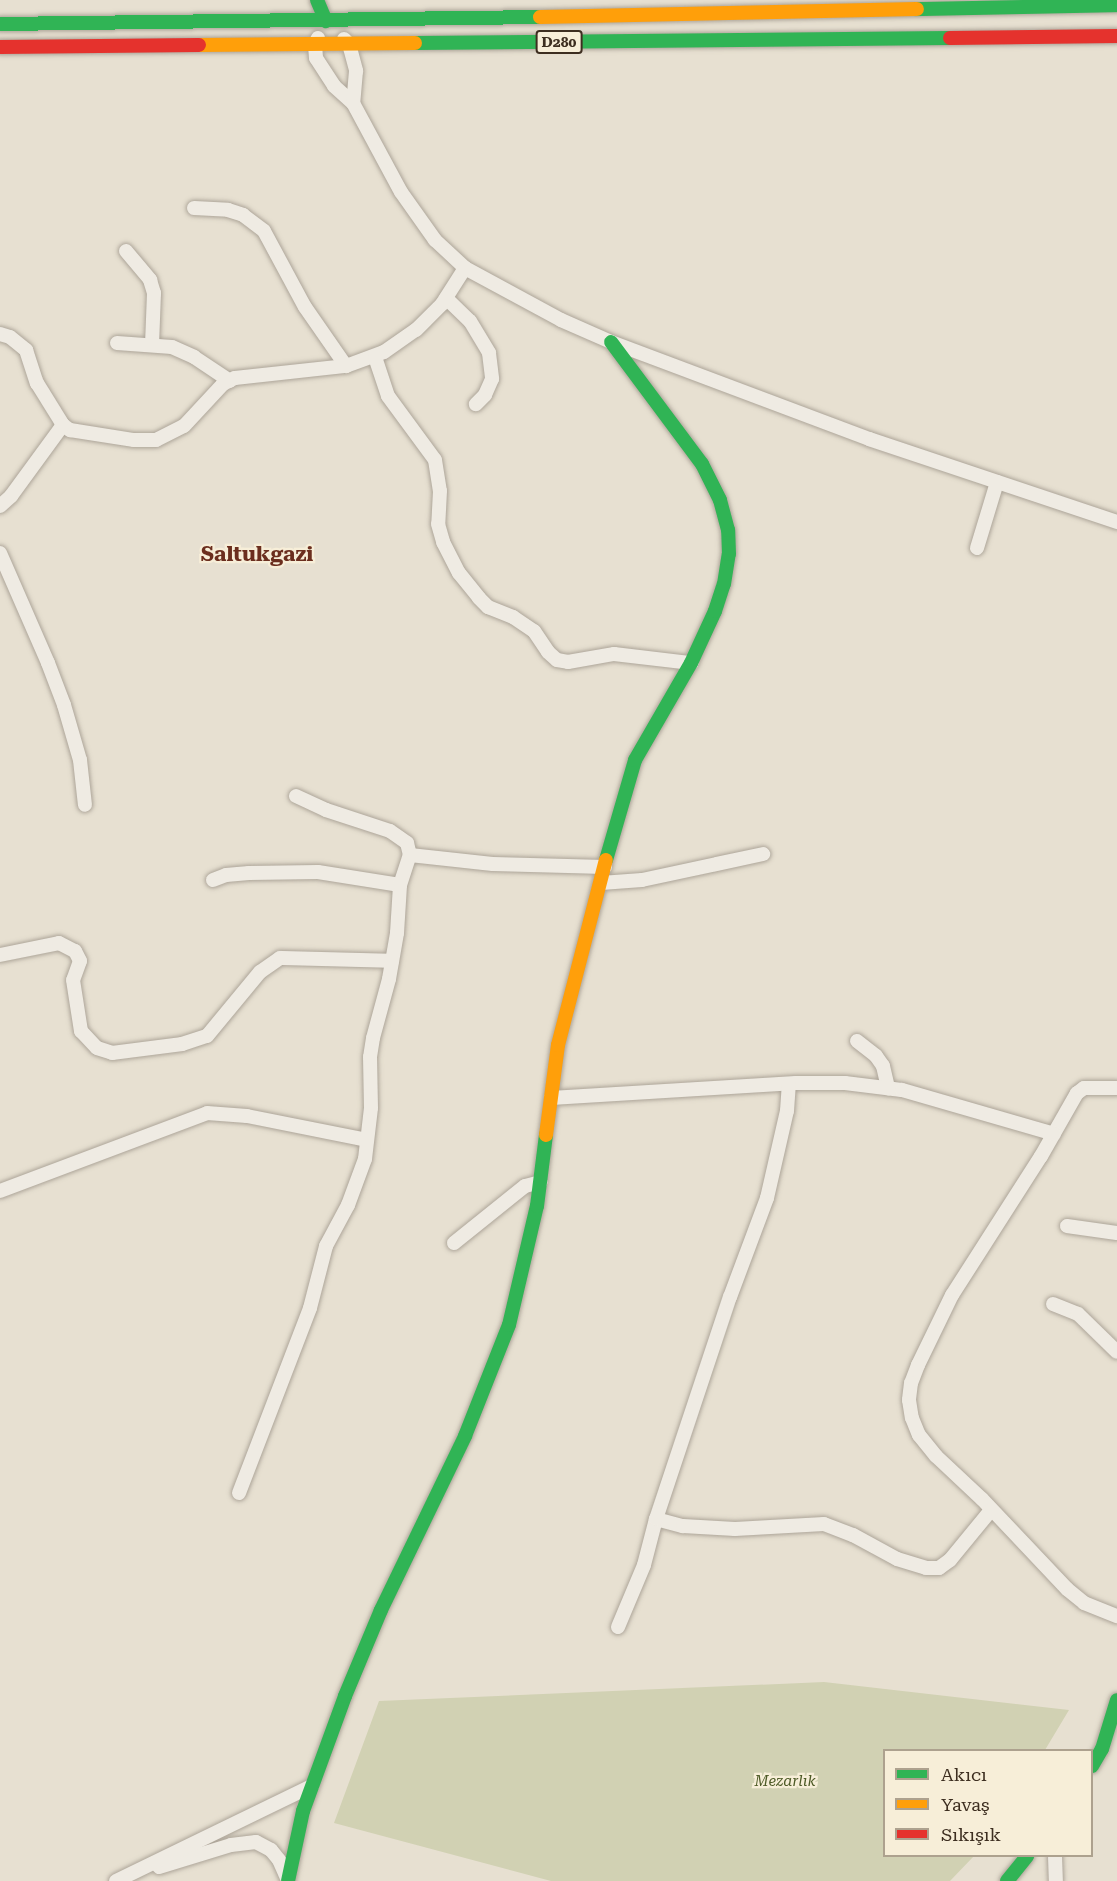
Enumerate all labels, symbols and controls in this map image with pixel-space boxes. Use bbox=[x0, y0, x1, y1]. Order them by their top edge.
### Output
road number: D280 bbox=[535, 31, 583, 53]
district label: Saltukgazi bbox=[201, 541, 313, 567]
legend bbox=[883, 1749, 1093, 1857]
text: Akıcı bbox=[941, 1764, 987, 1785]
park label: Mezarlık bbox=[754, 1773, 816, 1791]
text: Yavaş bbox=[941, 1794, 990, 1815]
text: Sıkışık bbox=[941, 1824, 1001, 1845]

